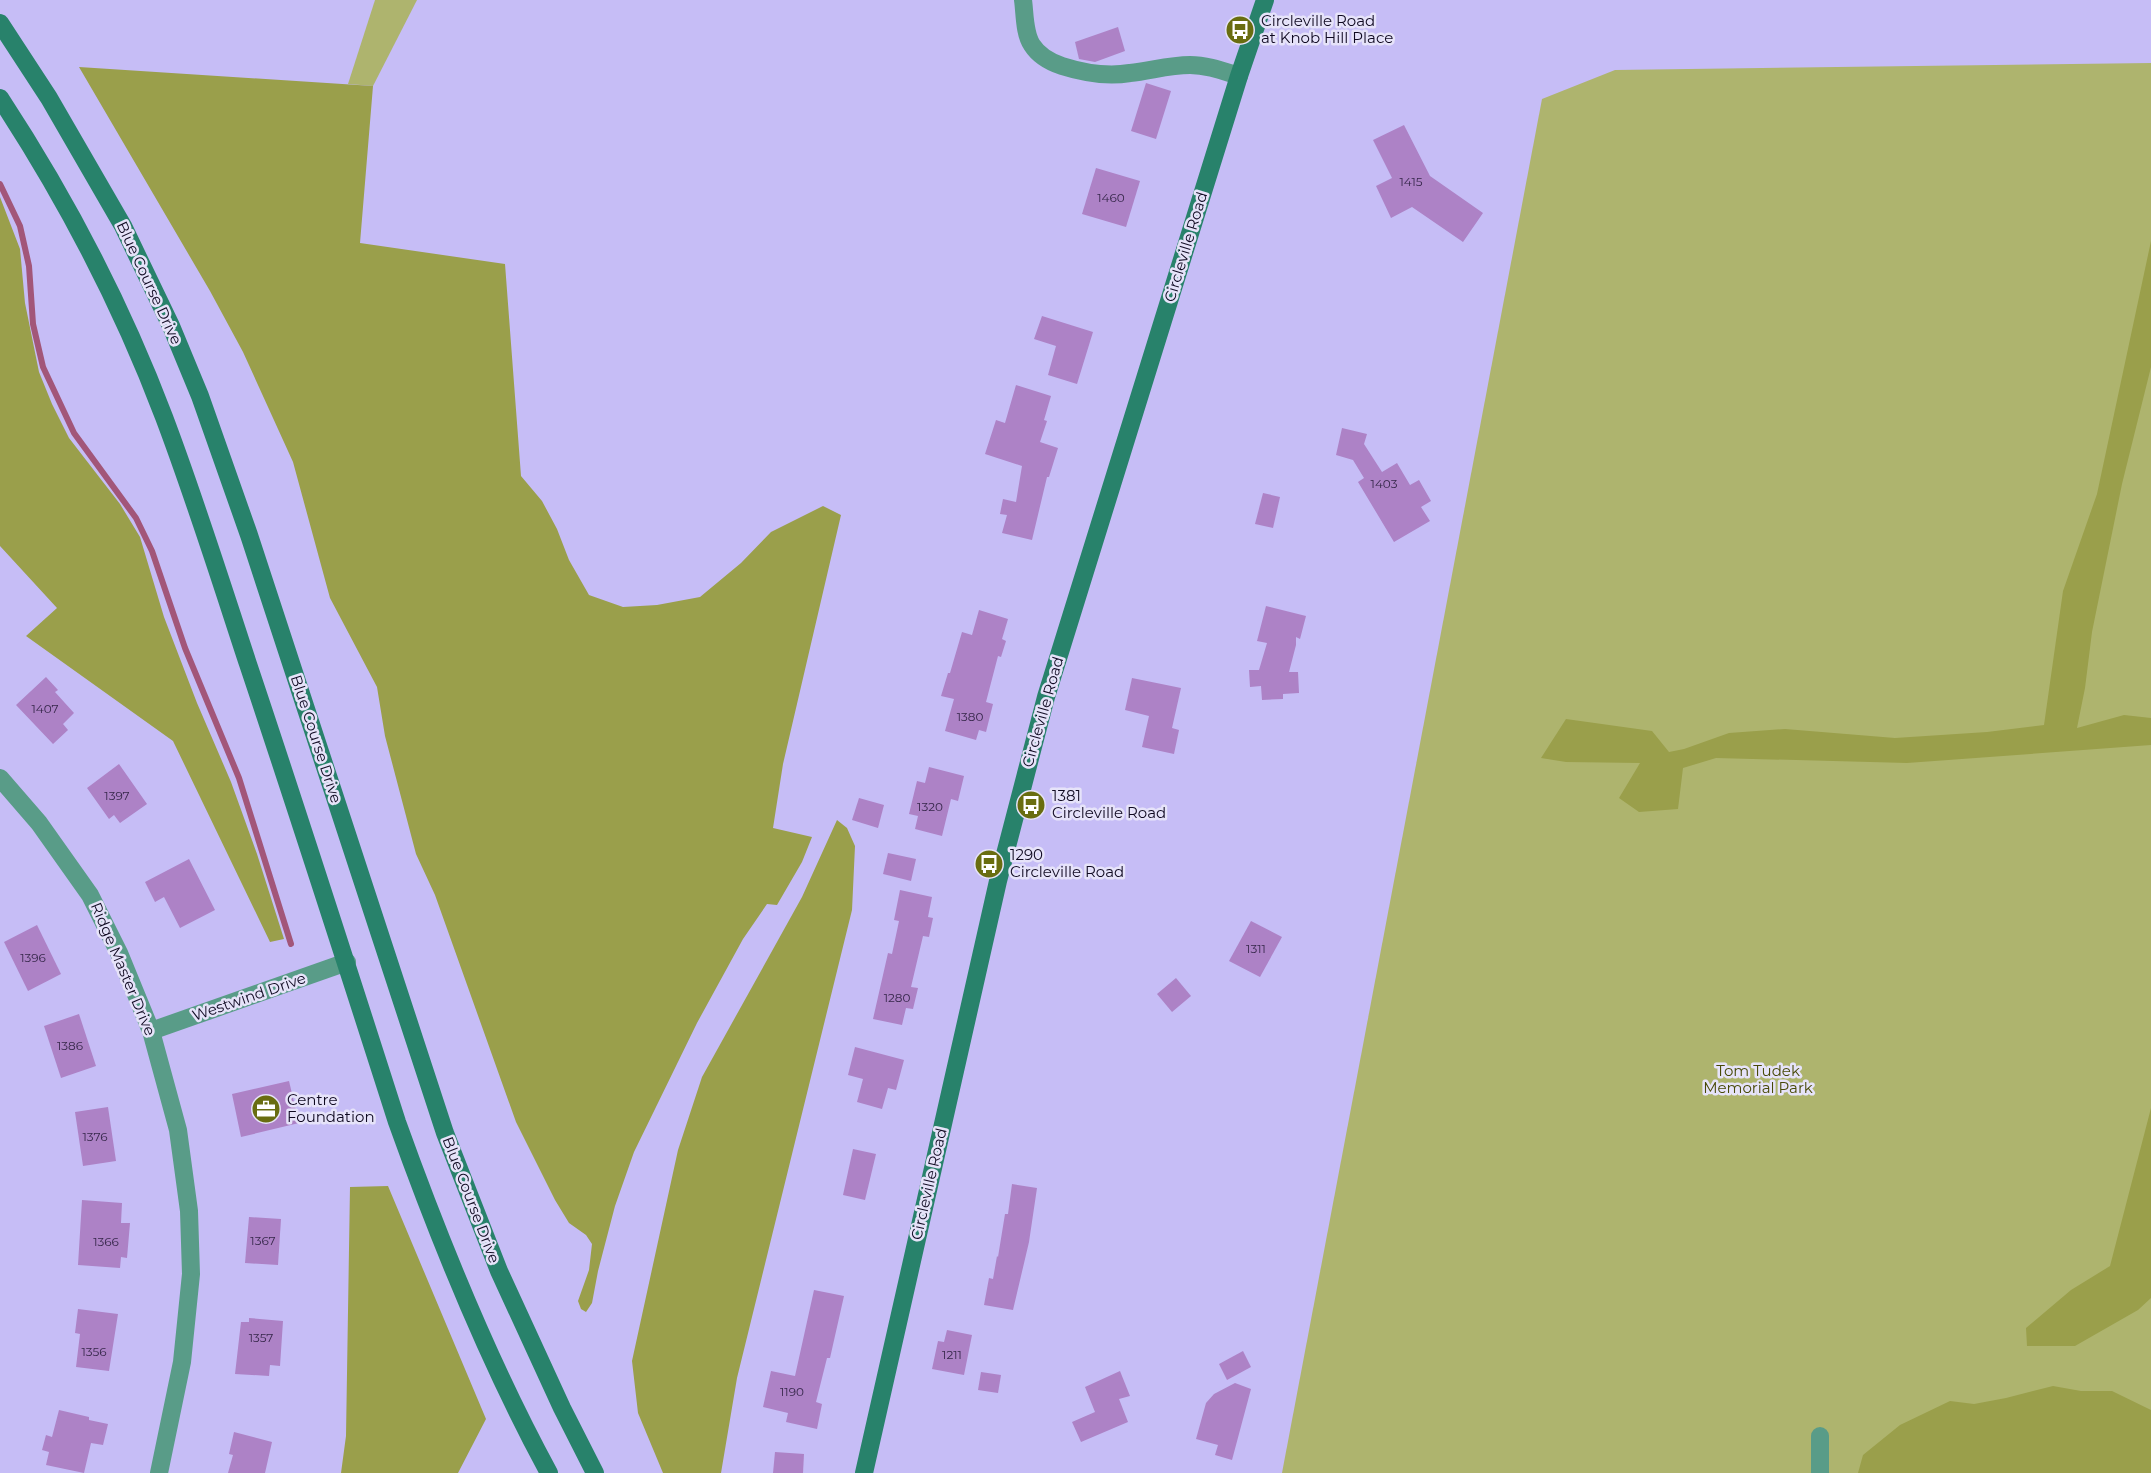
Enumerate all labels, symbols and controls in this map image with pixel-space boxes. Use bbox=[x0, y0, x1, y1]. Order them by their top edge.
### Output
place label: Circleville Road at Knob Hill Place bbox=[1261, 11, 1393, 47]
bus stop icon: Circleville Road at Knob Hill Place bbox=[1224, 14, 1256, 46]
house number: 1415 bbox=[1399, 174, 1423, 189]
street label: Circleville Road bbox=[1160, 189, 1211, 304]
house number: 1460 bbox=[1097, 190, 1125, 205]
street label: Blue Course Drive bbox=[113, 218, 186, 347]
house number: 1403 bbox=[1371, 476, 1398, 491]
street label: Circleville Road bbox=[1018, 654, 1067, 769]
street label: Blue Course Drive bbox=[287, 672, 346, 805]
house number: 1407 bbox=[31, 701, 59, 716]
house number: 1380 bbox=[957, 709, 983, 724]
place label: 1381 Circleville Road bbox=[1052, 786, 1166, 822]
house number: 1397 bbox=[104, 788, 130, 803]
bus stop icon: 1381 Circleville Road bbox=[1015, 789, 1047, 821]
house number: 1320 bbox=[917, 799, 943, 814]
place label: 1290 Circleville Road bbox=[1010, 845, 1124, 881]
bus stop icon: 1290 Circleville Road bbox=[973, 848, 1005, 880]
street label: Ridge Master Drive bbox=[87, 899, 160, 1038]
house number: 1311 bbox=[1246, 941, 1266, 956]
house number: 1396 bbox=[20, 950, 46, 965]
street label: Westwind Drive bbox=[190, 968, 308, 1025]
house number: 1280 bbox=[884, 990, 910, 1005]
house number: 1386 bbox=[57, 1038, 83, 1053]
park label: Tom Tudek Memorial Park bbox=[1703, 1061, 1813, 1097]
place label: Centre Foundation bbox=[287, 1090, 375, 1126]
office icon: Centre Foundation bbox=[250, 1093, 282, 1125]
street label: Circleville Road bbox=[906, 1126, 951, 1242]
house number: 1376 bbox=[82, 1129, 108, 1144]
street label: Blue Course Drive bbox=[439, 1134, 504, 1266]
house number: 1367 bbox=[250, 1233, 276, 1248]
house number: 1366 bbox=[93, 1234, 119, 1249]
house number: 1357 bbox=[249, 1330, 273, 1345]
house number: 1356 bbox=[81, 1344, 107, 1359]
house number: 1211 bbox=[942, 1347, 962, 1362]
house number: 1190 bbox=[780, 1384, 804, 1399]

